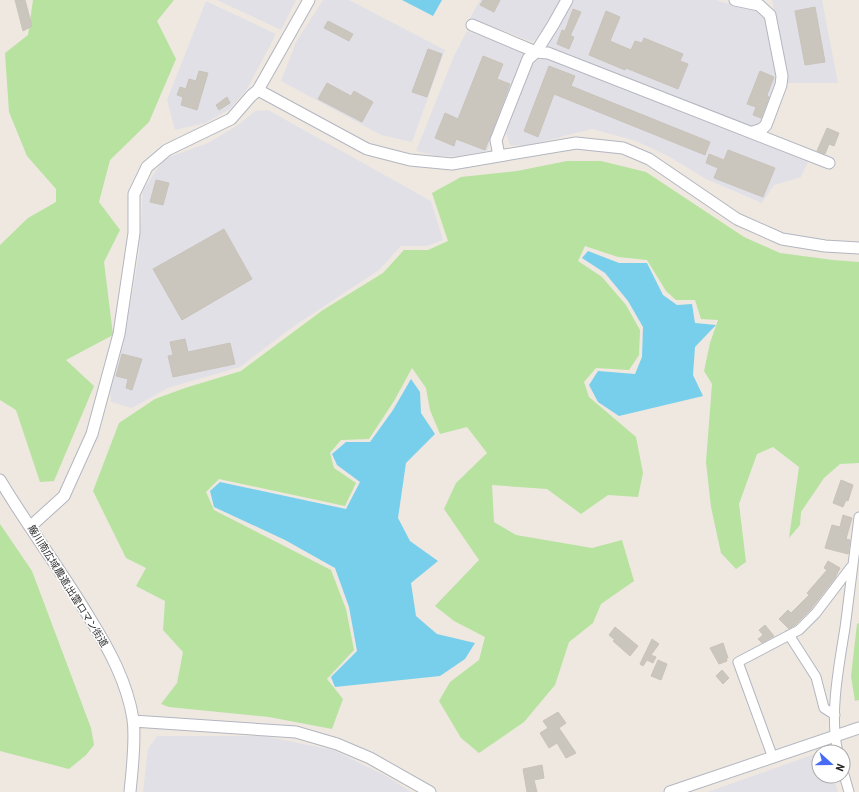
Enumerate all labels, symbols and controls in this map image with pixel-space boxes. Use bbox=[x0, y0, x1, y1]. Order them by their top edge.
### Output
street label: 簸川南広域農道;出雲ロマン街道 bbox=[26, 523, 110, 649]
north arrow bbox=[811, 744, 851, 784]
text: N bbox=[833, 762, 847, 773]

